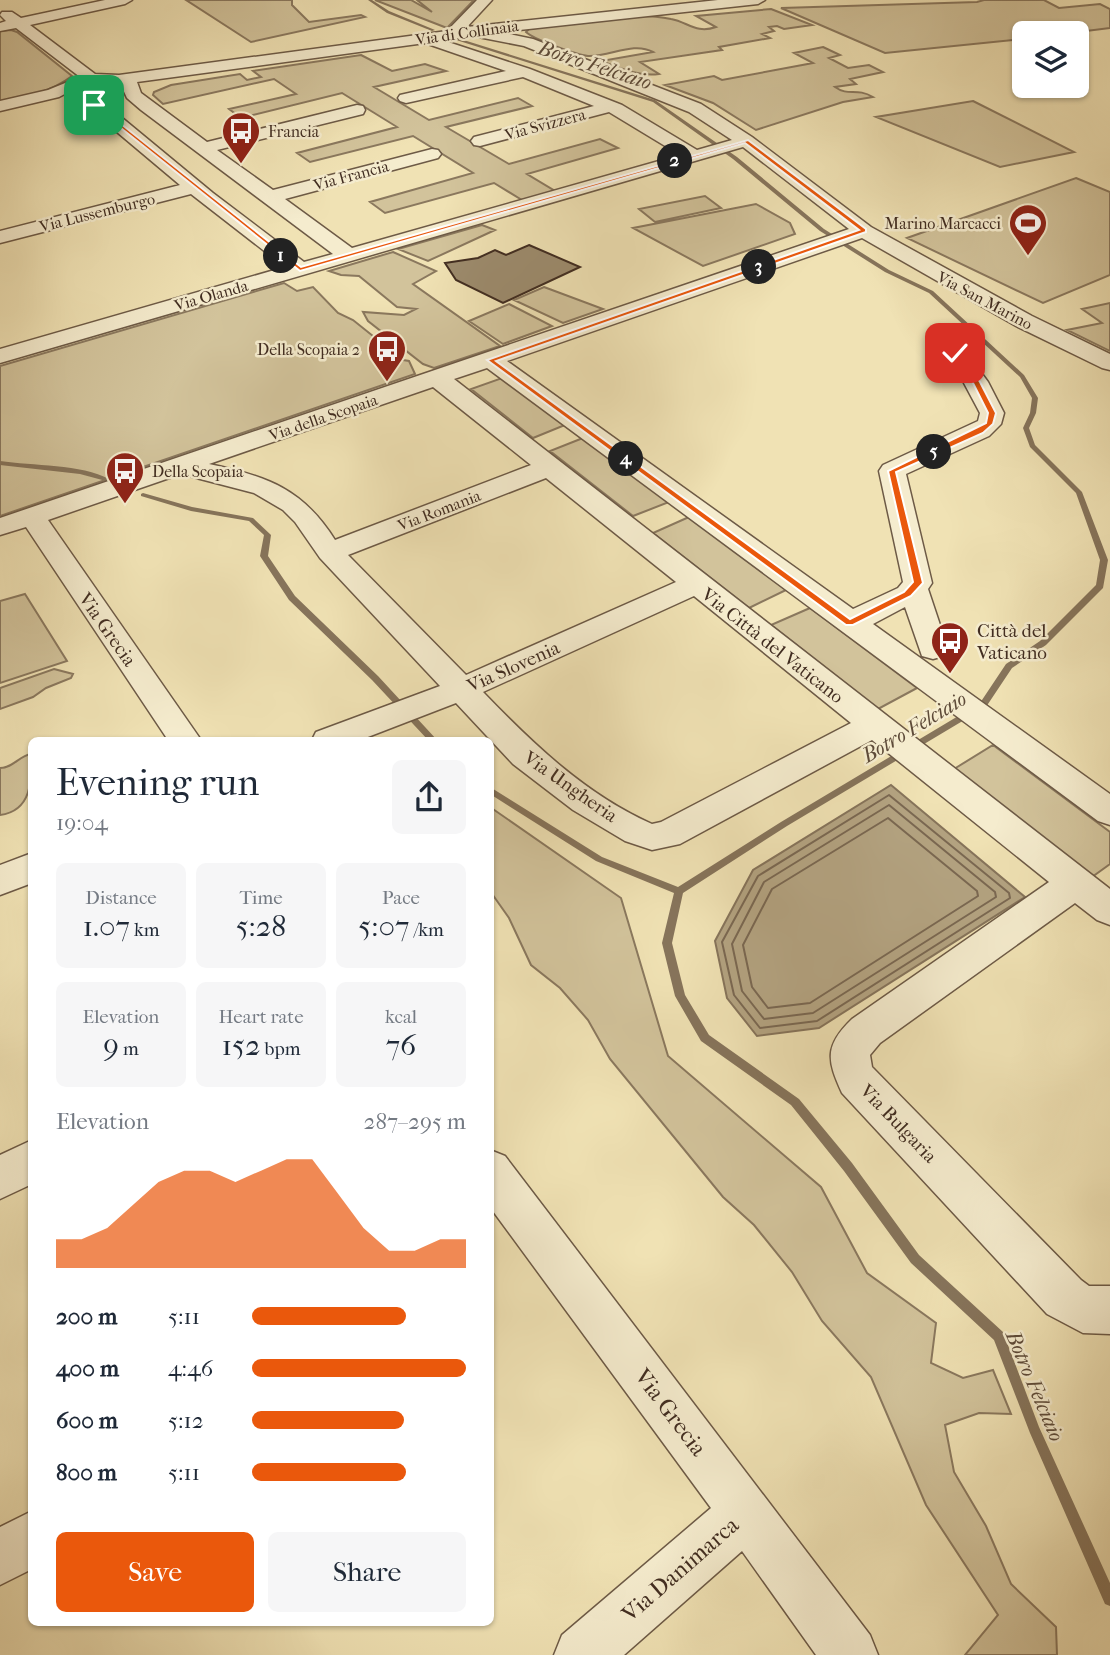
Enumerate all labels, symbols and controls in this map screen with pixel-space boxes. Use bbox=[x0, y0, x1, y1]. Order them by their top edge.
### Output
street label: Via di Collinaia bbox=[413, 16, 520, 49]
map controls bbox=[1012, 21, 1089, 98]
button: layers bbox=[1012, 21, 1089, 98]
water label: Botro Felciaio bbox=[534, 35, 655, 95]
pin bbox=[64, 75, 124, 135]
icon: arrive bbox=[75, 86, 113, 124]
street label: Via Svizzera bbox=[502, 104, 588, 145]
bus stop icon: Francia bbox=[220, 110, 262, 165]
place label: Francia bbox=[268, 122, 320, 141]
pin: 2 bbox=[658, 144, 692, 178]
text: 2 bbox=[670, 149, 679, 171]
street label: Via Francia bbox=[310, 156, 391, 195]
street label: Via Lussemburgo bbox=[36, 189, 157, 236]
sports icon: Marino Marcacci bbox=[1007, 202, 1049, 257]
place label: Marino Marcacci bbox=[885, 214, 1001, 233]
pin: 1 bbox=[264, 238, 298, 274]
text: 1 bbox=[277, 244, 284, 266]
pin: 3 bbox=[742, 250, 776, 284]
text: 3 bbox=[755, 255, 762, 277]
street label: Via San Marino bbox=[933, 267, 1036, 334]
street label: Via Olanda bbox=[171, 276, 251, 315]
pin bbox=[925, 323, 985, 383]
bus stop icon: Della Scopaia 2 bbox=[366, 328, 408, 383]
icon: check bbox=[936, 334, 974, 372]
place label: Della Scopaia 2 bbox=[257, 340, 360, 359]
street label: Via della Scopaia bbox=[265, 390, 381, 445]
pin: 5 bbox=[916, 434, 951, 470]
text: 5 bbox=[929, 440, 938, 462]
pin: 4 bbox=[608, 442, 644, 476]
text: 4 bbox=[620, 447, 631, 469]
bus stop icon: Della Scopaia bbox=[104, 450, 146, 505]
place label: Della Scopaia bbox=[152, 462, 244, 481]
street label: Via Romania bbox=[394, 486, 484, 535]
street label: Via Città del Vaticano bbox=[696, 583, 848, 708]
street label: Via Grecia bbox=[73, 588, 141, 671]
bus stop icon: Città del Vaticano bbox=[929, 620, 971, 675]
place label: Città del Vaticano bbox=[976, 620, 1047, 664]
street label: Via Slovenia bbox=[463, 637, 563, 697]
water label: Botro Felciaio bbox=[856, 686, 971, 768]
street label: Via Ungheria bbox=[519, 746, 622, 827]
text: Evening run bbox=[56, 760, 259, 805]
button: share bbox=[392, 760, 466, 834]
text: 19:04 bbox=[56, 809, 108, 836]
text: Distance bbox=[85, 887, 157, 909]
text: Time bbox=[239, 887, 283, 909]
text: Pace bbox=[382, 887, 420, 909]
text: 1.07 bbox=[82, 909, 130, 944]
text: 5:28 bbox=[236, 909, 286, 944]
text: 5:07 bbox=[358, 909, 409, 944]
text: km bbox=[130, 919, 160, 941]
text: /km bbox=[409, 919, 444, 941]
text: Elevation bbox=[83, 1006, 159, 1028]
text: Heart rate bbox=[218, 1006, 304, 1028]
text: kcal bbox=[385, 1006, 417, 1028]
text: 9 bbox=[103, 1028, 119, 1063]
text: 152 bbox=[221, 1028, 260, 1063]
text: 76 bbox=[386, 1028, 416, 1063]
text: m bbox=[119, 1038, 139, 1060]
text: bpm bbox=[260, 1038, 301, 1060]
street label: Via Bulgaria bbox=[855, 1079, 941, 1168]
text: Elevation bbox=[56, 1108, 149, 1135]
text: 287–295 m bbox=[364, 1108, 466, 1135]
text: 200 m bbox=[56, 1303, 117, 1330]
text: 5:11 bbox=[168, 1303, 200, 1330]
water label: Botro Felciaio bbox=[1001, 1326, 1069, 1445]
text: 400 m bbox=[56, 1355, 119, 1382]
text: 4:46 bbox=[168, 1355, 213, 1382]
street label: Via Grecia bbox=[628, 1363, 712, 1462]
text: 600 m bbox=[56, 1407, 118, 1434]
text: 5:12 bbox=[168, 1407, 204, 1434]
text: 800 m bbox=[56, 1459, 117, 1486]
text: 5:11 bbox=[168, 1459, 200, 1486]
street label: Via Danimarca bbox=[616, 1511, 744, 1628]
button: Save bbox=[56, 1532, 254, 1612]
button: Share bbox=[268, 1532, 466, 1612]

